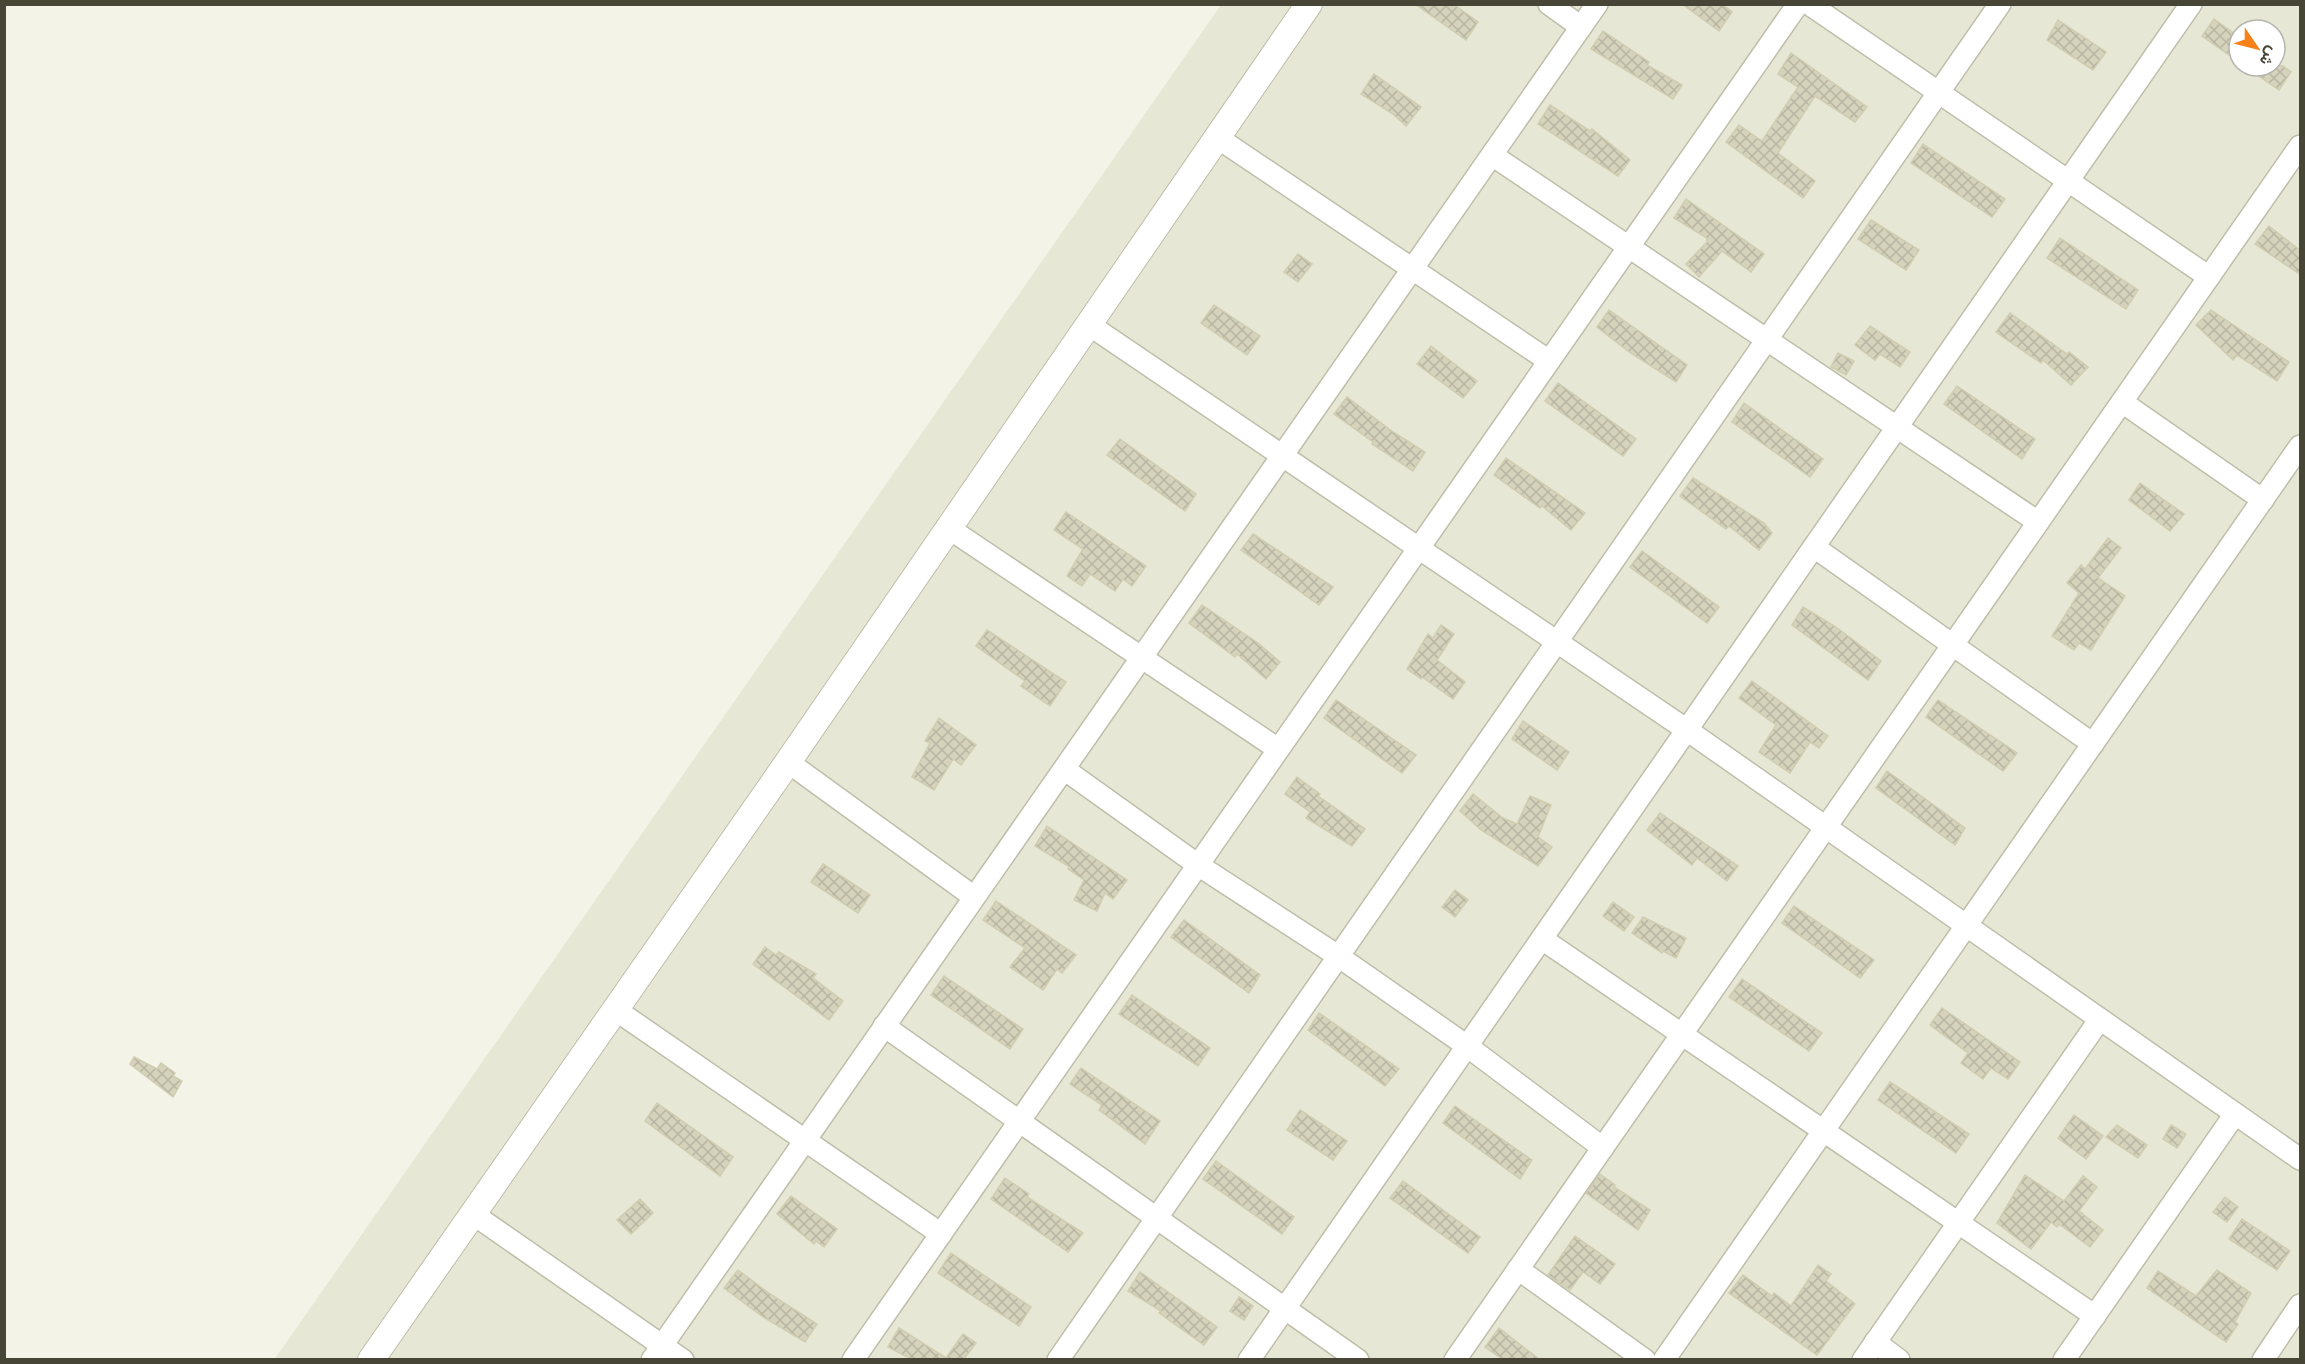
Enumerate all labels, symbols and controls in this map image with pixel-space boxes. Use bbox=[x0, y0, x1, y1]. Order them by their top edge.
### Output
north arrow bbox=[2227, 18, 2287, 78]
text: ش bbox=[2255, 42, 2282, 70]

